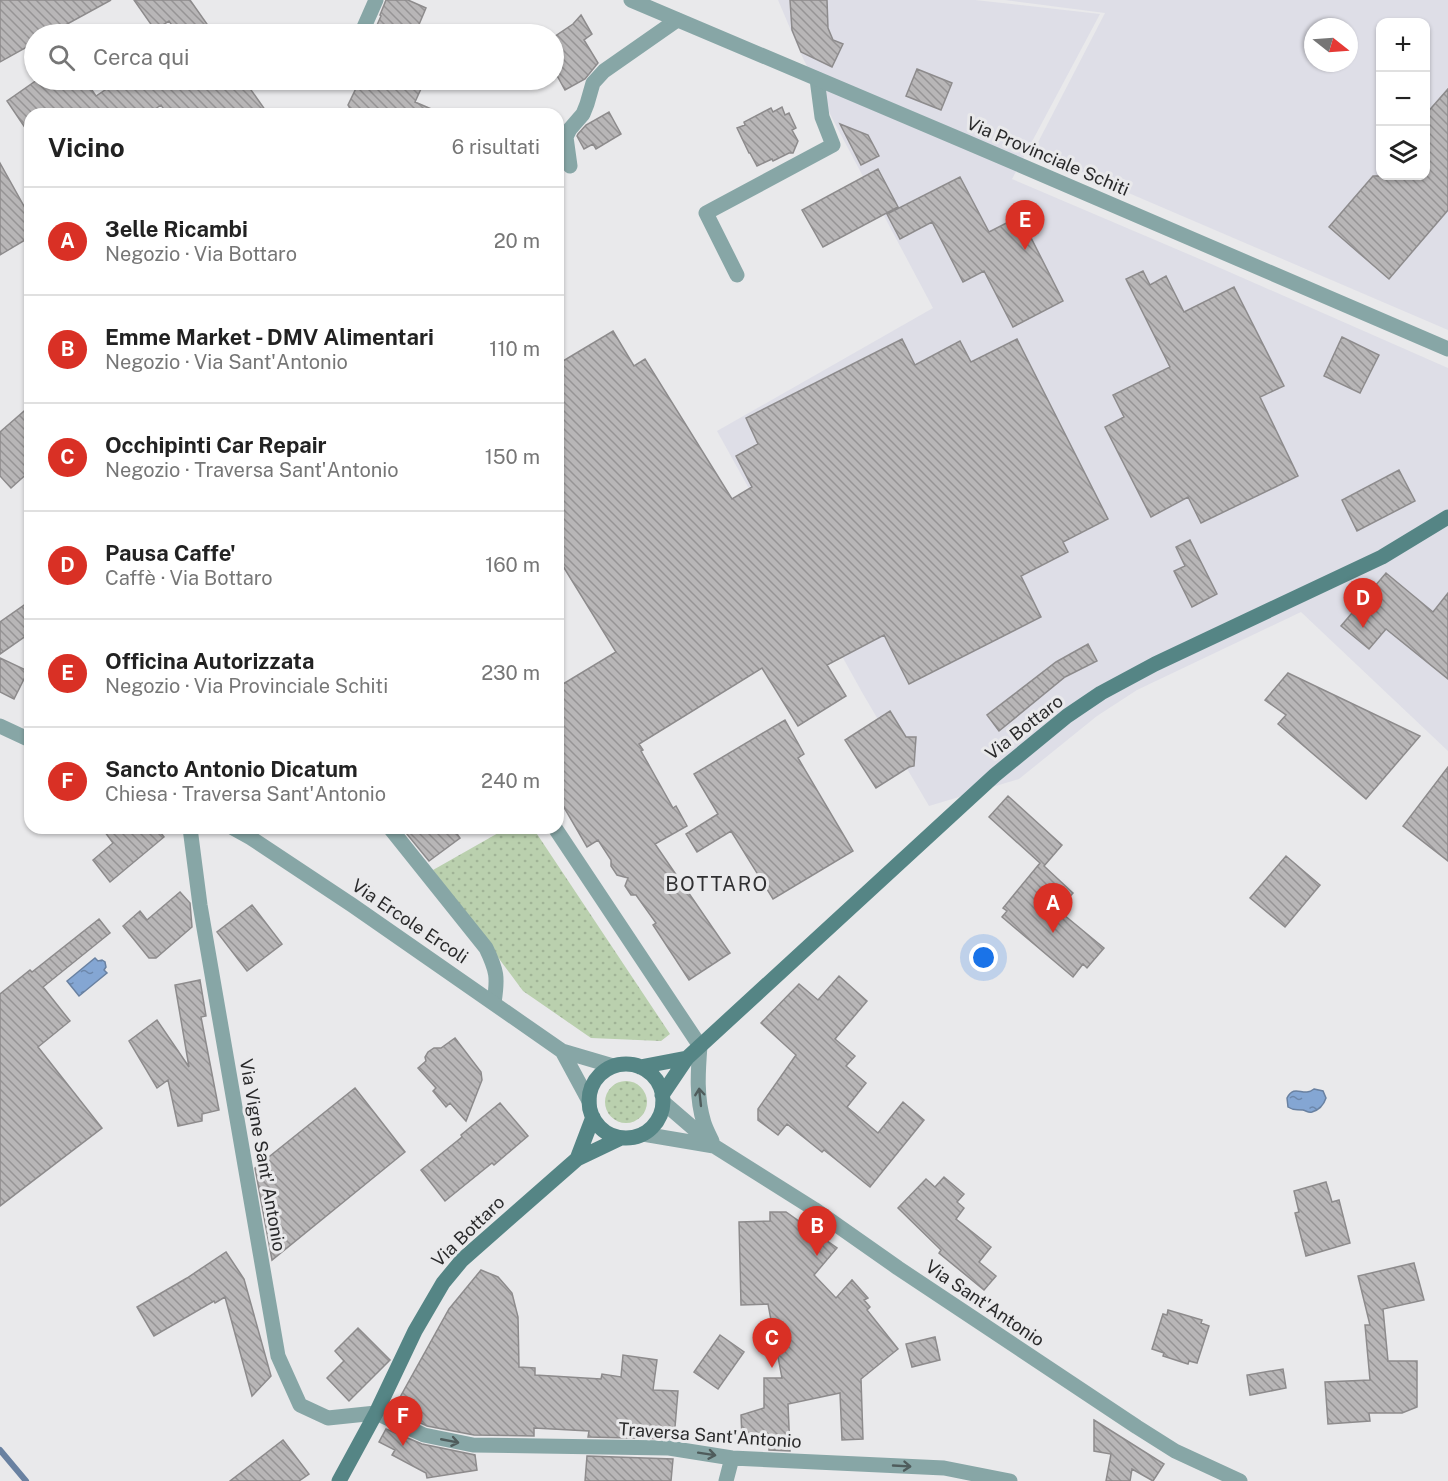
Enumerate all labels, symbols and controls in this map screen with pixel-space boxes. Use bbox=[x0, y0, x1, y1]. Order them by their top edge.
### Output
north arrow bbox=[1304, 18, 1358, 72]
map controls bbox=[1376, 18, 1430, 180]
button: + bbox=[1376, 18, 1430, 72]
search box bbox=[24, 24, 564, 90]
icon: search bbox=[45, 41, 78, 74]
text: Cerca qui bbox=[93, 44, 190, 70]
button: − bbox=[1376, 72, 1430, 126]
street label: Via Provinciale Schiti bbox=[963, 112, 1133, 200]
button: layers bbox=[1376, 126, 1430, 180]
text: Vicino bbox=[48, 132, 125, 163]
text: 6 risultati bbox=[452, 135, 540, 159]
pin: E bbox=[1006, 200, 1044, 250]
text: 3elle Ricambi bbox=[105, 216, 248, 242]
text: A bbox=[60, 229, 75, 253]
text: 20 m bbox=[494, 229, 540, 253]
text: Negozio · Via Bottaro bbox=[105, 242, 297, 266]
text: Emme Market - DMV Alimentari bbox=[105, 324, 434, 350]
text: B bbox=[61, 337, 74, 361]
text: 110 m bbox=[489, 337, 540, 361]
text: Negozio · Via Sant'Antonio bbox=[105, 350, 348, 374]
text: Occhipinti Car Repair bbox=[105, 432, 327, 458]
text: C bbox=[60, 445, 75, 469]
text: 150 m bbox=[485, 445, 540, 469]
text: Negozio · Traversa Sant'Antonio bbox=[105, 458, 399, 482]
text: Pausa Caffe' bbox=[105, 540, 236, 566]
text: D bbox=[60, 553, 75, 577]
text: 160 m bbox=[485, 553, 540, 577]
text: Caffè · Via Bottaro bbox=[105, 566, 273, 590]
pin: D bbox=[1344, 578, 1382, 628]
text: Officina Autorizzata bbox=[105, 648, 314, 674]
text: E bbox=[61, 661, 74, 685]
text: 230 m bbox=[481, 661, 540, 685]
text: Negozio · Via Provinciale Schiti bbox=[105, 674, 388, 698]
street label: Via Bottaro bbox=[981, 690, 1067, 764]
text: Sancto Antonio Dicatum bbox=[105, 756, 358, 782]
text: F bbox=[61, 769, 74, 793]
text: 240 m bbox=[481, 769, 540, 793]
text: Chiesa · Traversa Sant'Antonio bbox=[105, 782, 386, 806]
district label: BOTTARO bbox=[665, 872, 769, 896]
street label: Via Ercole Ercoli bbox=[348, 874, 472, 968]
pin: A bbox=[1034, 884, 1072, 933]
your location bbox=[969, 943, 998, 972]
street label: Via Vigne Sant' Antonio bbox=[236, 1057, 290, 1253]
one-way arrow bbox=[694, 1088, 705, 1108]
street label: Via Bottaro bbox=[427, 1191, 509, 1271]
pin: B bbox=[798, 1206, 836, 1256]
street label: Via Sant'Antonio bbox=[922, 1256, 1048, 1350]
pin: C bbox=[752, 1318, 792, 1368]
pin: F bbox=[384, 1396, 422, 1446]
street label: Traversa Sant'Antonio bbox=[618, 1418, 802, 1452]
one-way arrow bbox=[440, 1435, 459, 1447]
one-way arrow bbox=[697, 1449, 717, 1460]
one-way arrow bbox=[891, 1460, 911, 1472]

